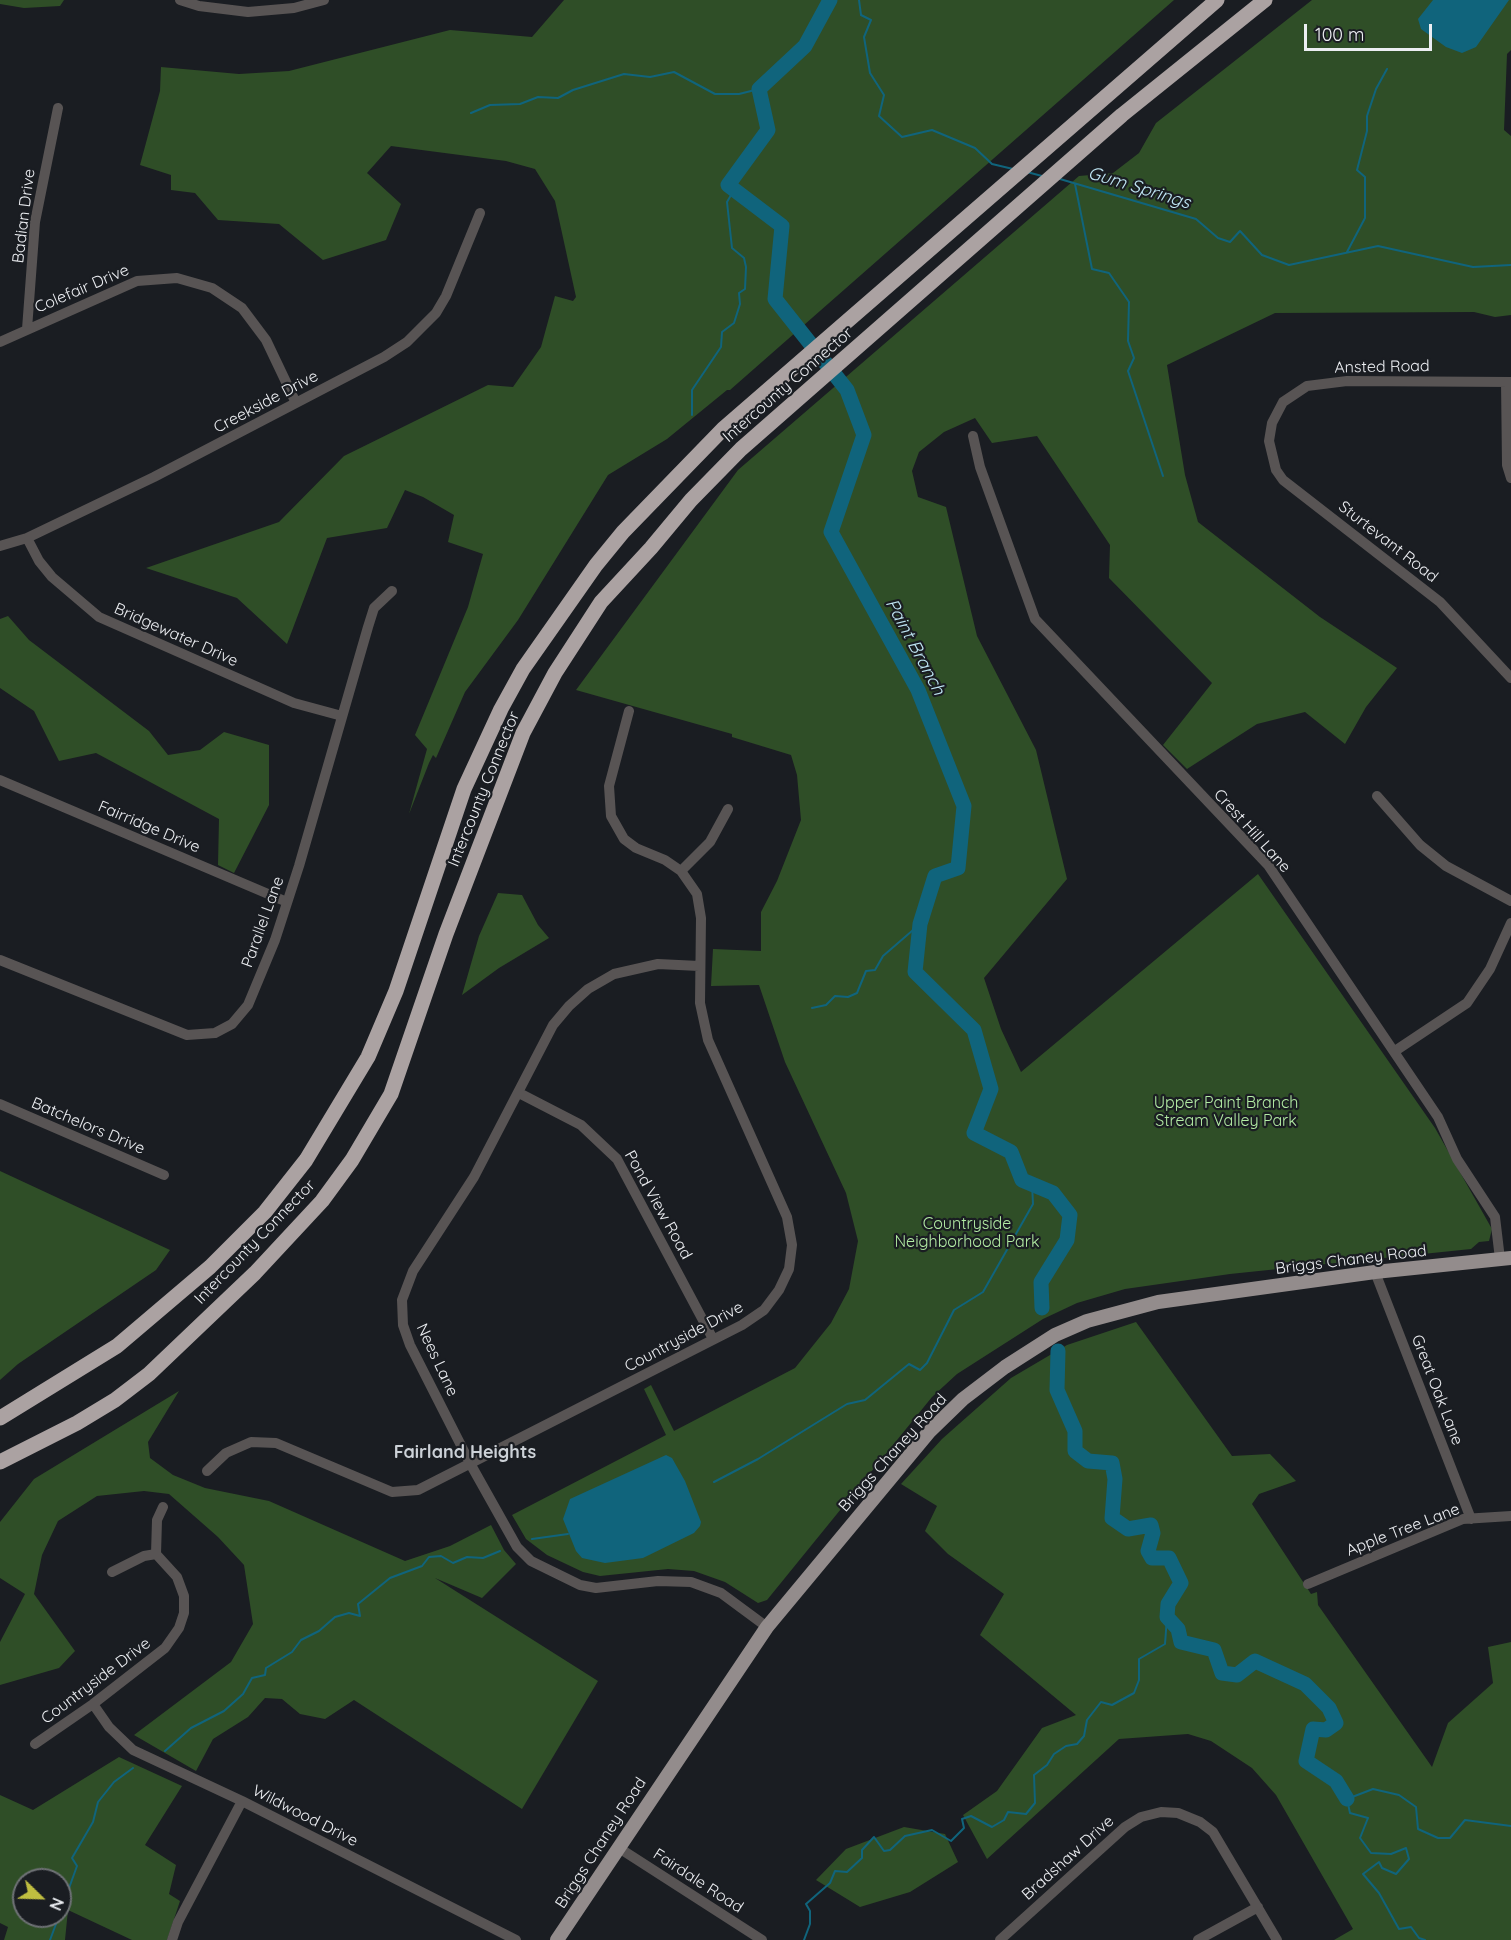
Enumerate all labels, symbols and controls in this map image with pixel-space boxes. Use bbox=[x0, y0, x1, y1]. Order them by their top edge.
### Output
scale bar bbox=[1307, 12, 1434, 50]
text: 100 m bbox=[1315, 23, 1364, 46]
water label: Gum Springs bbox=[1085, 162, 1193, 214]
street label: Badian Drive bbox=[9, 168, 39, 264]
street label: Colefair Drive bbox=[32, 261, 132, 317]
street label: Intercounty Connector bbox=[719, 323, 857, 447]
street label: Ansted Road bbox=[1334, 357, 1430, 377]
street label: Creekside Drive bbox=[211, 366, 321, 438]
street label: Sturtevant Road bbox=[1334, 497, 1442, 587]
water label: Paint Branch bbox=[881, 595, 949, 699]
street label: Bridgewater Drive bbox=[111, 599, 241, 671]
street label: Intercounty Connector bbox=[444, 709, 524, 869]
street label: Crest Hill Lane bbox=[1209, 785, 1295, 877]
street label: Fairridge Drive bbox=[95, 797, 203, 857]
street label: Parallel Lane bbox=[238, 874, 288, 970]
street label: Batchelors Drive bbox=[28, 1093, 148, 1159]
park label: Upper Paint Branch Stream Valley Park bbox=[1154, 1093, 1298, 1131]
street label: Pond View Road bbox=[620, 1147, 696, 1263]
street label: Intercounty Connector bbox=[191, 1176, 319, 1308]
park label: Countryside Neighborhood Park bbox=[894, 1214, 1040, 1252]
street label: Briggs Chaney Road bbox=[1274, 1241, 1428, 1279]
street label: Countryside Drive bbox=[621, 1298, 747, 1376]
street label: Nees Lane bbox=[412, 1321, 462, 1399]
street label: Great Oak Lane bbox=[1407, 1332, 1467, 1448]
street label: Briggs Chaney Road bbox=[835, 1390, 951, 1516]
district label: Fairland Heights bbox=[394, 1442, 536, 1464]
street label: Apple Tree Lane bbox=[1343, 1500, 1463, 1560]
street label: Countryside Drive bbox=[38, 1634, 154, 1728]
street label: Briggs Chaney Road bbox=[551, 1774, 651, 1912]
street label: Wildwood Drive bbox=[249, 1781, 361, 1851]
street label: Bradshaw Drive bbox=[1018, 1812, 1118, 1904]
street label: Fairdale Road bbox=[649, 1845, 747, 1917]
north arrow bbox=[12, 1868, 72, 1928]
text: N bbox=[45, 1895, 68, 1914]

